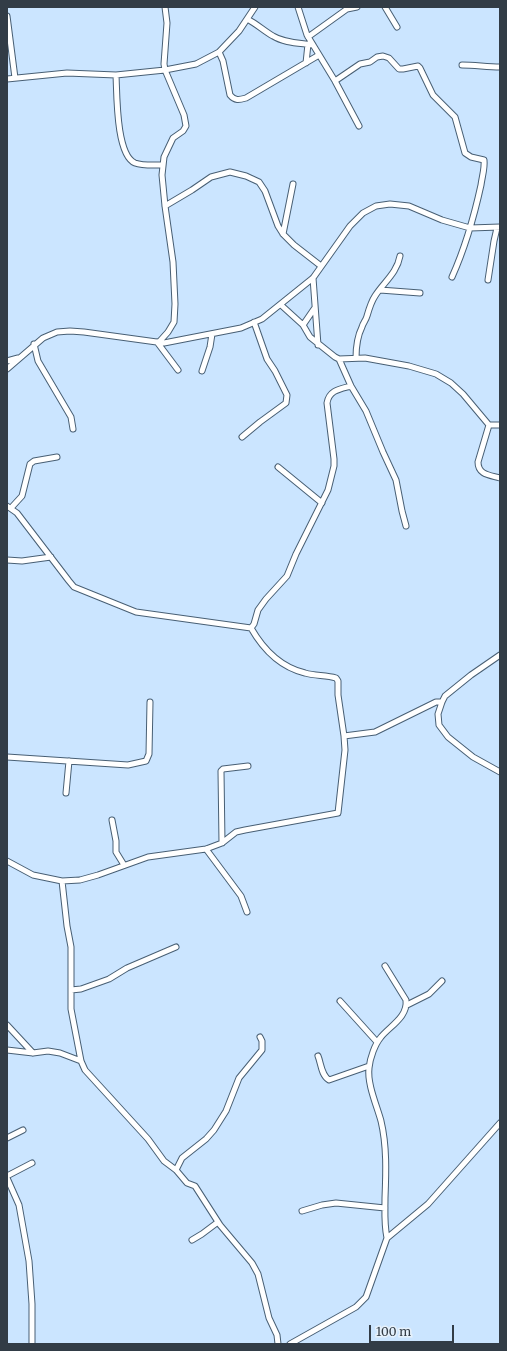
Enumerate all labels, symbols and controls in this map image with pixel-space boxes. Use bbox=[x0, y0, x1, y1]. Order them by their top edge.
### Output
scale bar bbox=[371, 1317, 456, 1343]
text: 100 m bbox=[376, 1324, 411, 1339]

